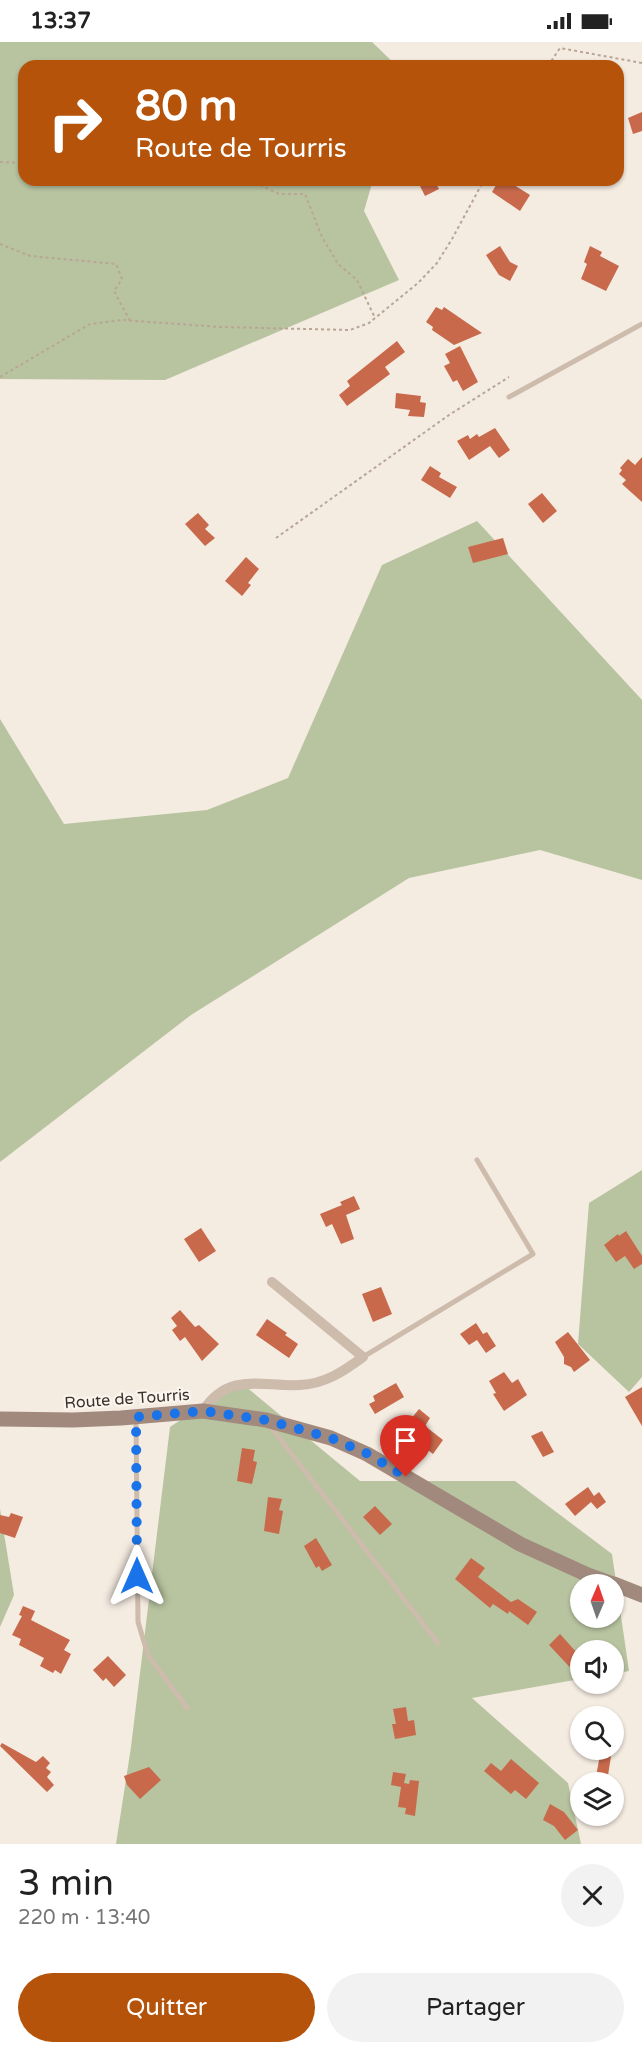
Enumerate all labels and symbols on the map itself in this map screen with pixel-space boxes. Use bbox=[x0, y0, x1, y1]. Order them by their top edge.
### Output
street label: Route de Tourris bbox=[64, 1385, 190, 1413]
pin bbox=[380, 1415, 431, 1477]
position arrow bbox=[105, 1544, 169, 1608]
north arrow bbox=[570, 1574, 624, 1628]

